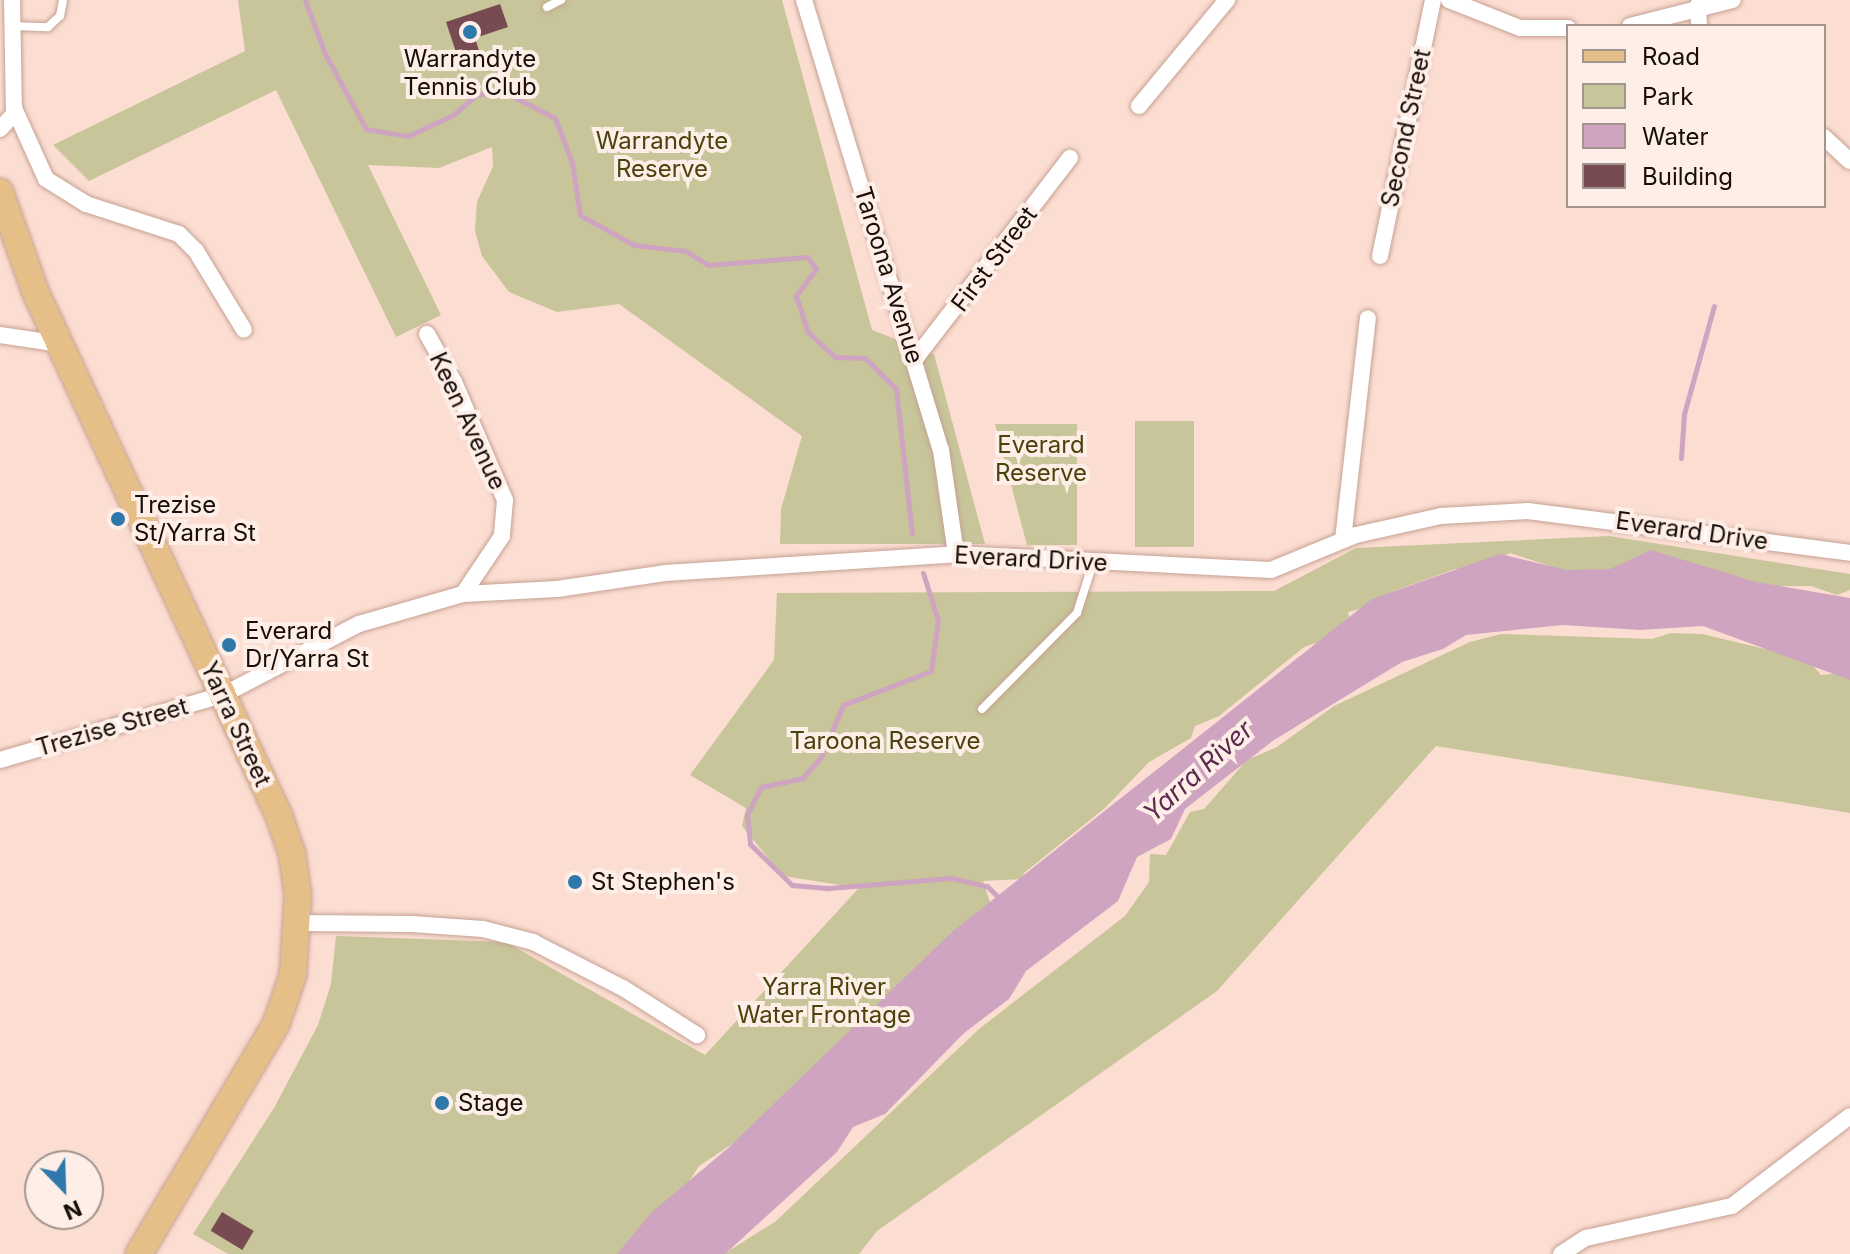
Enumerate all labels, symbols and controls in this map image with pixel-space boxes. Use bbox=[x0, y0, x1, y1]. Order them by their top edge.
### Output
marker: Warrandyte Tennis Club bbox=[461, 23, 479, 41]
legend bbox=[1566, 24, 1826, 208]
text: Road bbox=[1642, 42, 1700, 71]
place label: Warrandyte Tennis Club bbox=[403, 45, 537, 101]
street label: Second Street bbox=[1375, 46, 1437, 210]
text: Park bbox=[1642, 82, 1693, 111]
text: Water bbox=[1642, 122, 1709, 151]
park label: Warrandyte Reserve bbox=[596, 127, 728, 183]
text: Building bbox=[1642, 162, 1733, 191]
street label: Taroona Avenue bbox=[848, 183, 930, 367]
street label: First Street bbox=[945, 201, 1043, 317]
street label: Keen Avenue bbox=[424, 348, 512, 494]
park label: Everard Reserve bbox=[995, 431, 1087, 487]
place label: Trezise St/Yarra St bbox=[134, 491, 256, 547]
street label: Everard Drive bbox=[1614, 506, 1770, 556]
marker: Trezise St/Yarra St bbox=[109, 510, 127, 528]
street label: Everard Drive bbox=[954, 541, 1108, 577]
place label: Everard Dr/Yarra St bbox=[245, 617, 369, 673]
marker: Everard Dr/Yarra St bbox=[220, 636, 238, 654]
street label: Yarra Street bbox=[195, 657, 277, 791]
street label: Trezise Street bbox=[33, 692, 191, 762]
water label: Yarra River bbox=[1137, 714, 1259, 828]
park label: Taroona Reserve bbox=[789, 727, 981, 755]
place label: St Stephen's bbox=[591, 868, 735, 896]
marker: St Stephen's bbox=[566, 873, 584, 891]
park label: Yarra River Water Frontage bbox=[737, 973, 911, 1029]
place label: Stage bbox=[458, 1089, 524, 1117]
marker: Stage bbox=[433, 1094, 451, 1112]
north arrow bbox=[24, 1150, 104, 1230]
text: N bbox=[60, 1195, 85, 1225]

